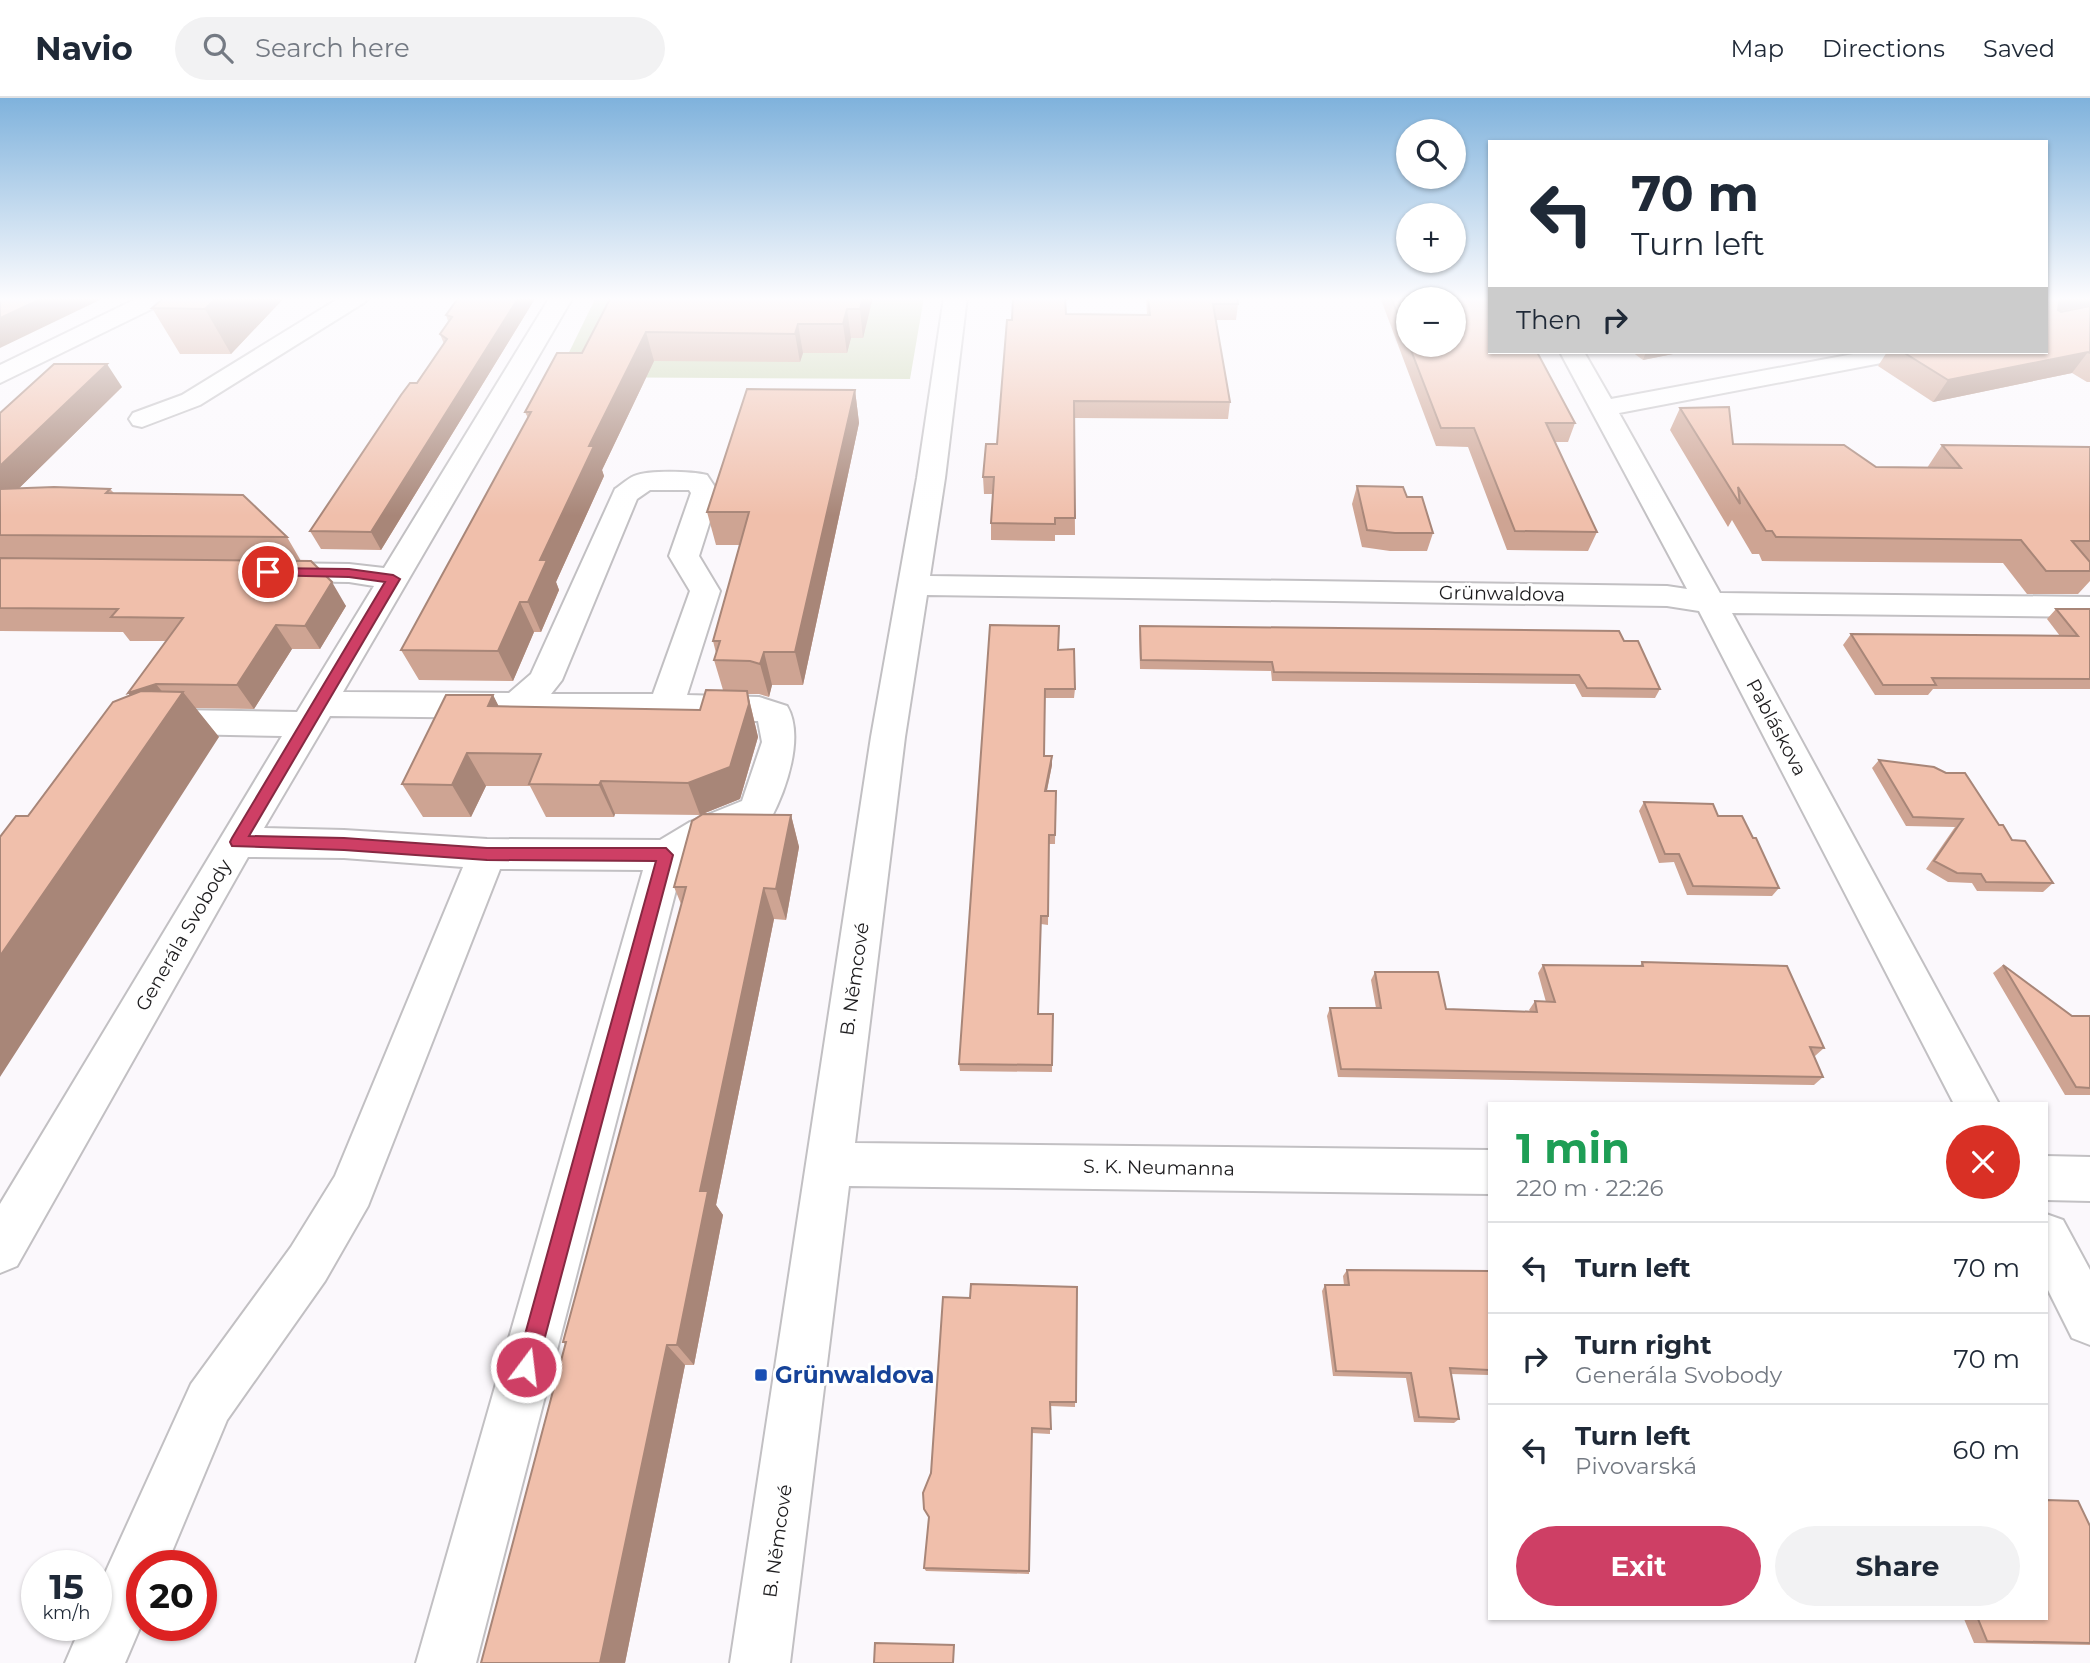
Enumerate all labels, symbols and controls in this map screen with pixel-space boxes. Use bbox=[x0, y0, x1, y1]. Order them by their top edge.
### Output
search box bbox=[175, 17, 665, 80]
text: Navio bbox=[35, 28, 133, 68]
icon: search bbox=[199, 29, 237, 67]
text: Search here bbox=[255, 32, 410, 64]
text: Map bbox=[1731, 34, 1784, 63]
text: Directions bbox=[1822, 34, 1945, 63]
text: Saved bbox=[1983, 34, 2055, 63]
map controls bbox=[1396, 119, 1466, 357]
button: search bbox=[1396, 119, 1466, 189]
text: 70 m bbox=[1631, 164, 1759, 223]
icon: left bbox=[1516, 168, 1607, 259]
button: + bbox=[1396, 203, 1466, 273]
text: Turn left bbox=[1631, 224, 1765, 263]
button: − bbox=[1396, 287, 1466, 357]
icon: right bbox=[1596, 301, 1634, 339]
text: Then bbox=[1516, 304, 1582, 336]
pin bbox=[238, 542, 298, 602]
icon: arrive bbox=[249, 553, 287, 591]
street label: Grünwaldova bbox=[1439, 581, 1565, 606]
street label: Pabláskova bbox=[1741, 675, 1812, 780]
street label: Generála Svobody bbox=[131, 855, 237, 1015]
street label: B. Němcové bbox=[835, 921, 874, 1037]
text: 1 min bbox=[1516, 1122, 1630, 1174]
button: close bbox=[1946, 1125, 2020, 1199]
street label: S. K. Neumanna bbox=[1083, 1155, 1235, 1180]
text: 220 m · 22:26 bbox=[1516, 1174, 1664, 1202]
icon: left bbox=[1516, 1249, 1554, 1287]
text: Turn left bbox=[1575, 1252, 1691, 1284]
text: 70 m bbox=[1954, 1252, 2020, 1284]
text: Turn right bbox=[1575, 1329, 1711, 1361]
position arrow bbox=[489, 1330, 563, 1404]
icon: right bbox=[1516, 1340, 1554, 1378]
text: 70 m bbox=[1954, 1343, 2020, 1375]
place label: Grünwaldova bbox=[775, 1361, 934, 1389]
text: Generála Svobody bbox=[1575, 1361, 1782, 1389]
marker: Grünwaldova bbox=[753, 1367, 769, 1383]
text: Turn left bbox=[1575, 1420, 1691, 1452]
icon: left bbox=[1516, 1431, 1554, 1469]
text: 60 m bbox=[1953, 1434, 2020, 1466]
text: Pivovarská bbox=[1575, 1452, 1697, 1480]
street label: B. Němcové bbox=[758, 1483, 797, 1599]
button: Exit bbox=[1516, 1526, 1761, 1606]
button: Share bbox=[1775, 1526, 2020, 1606]
speed limit sign: 20 bbox=[126, 1550, 217, 1641]
text: 15 bbox=[49, 1565, 84, 1608]
text: km/h bbox=[42, 1602, 91, 1624]

